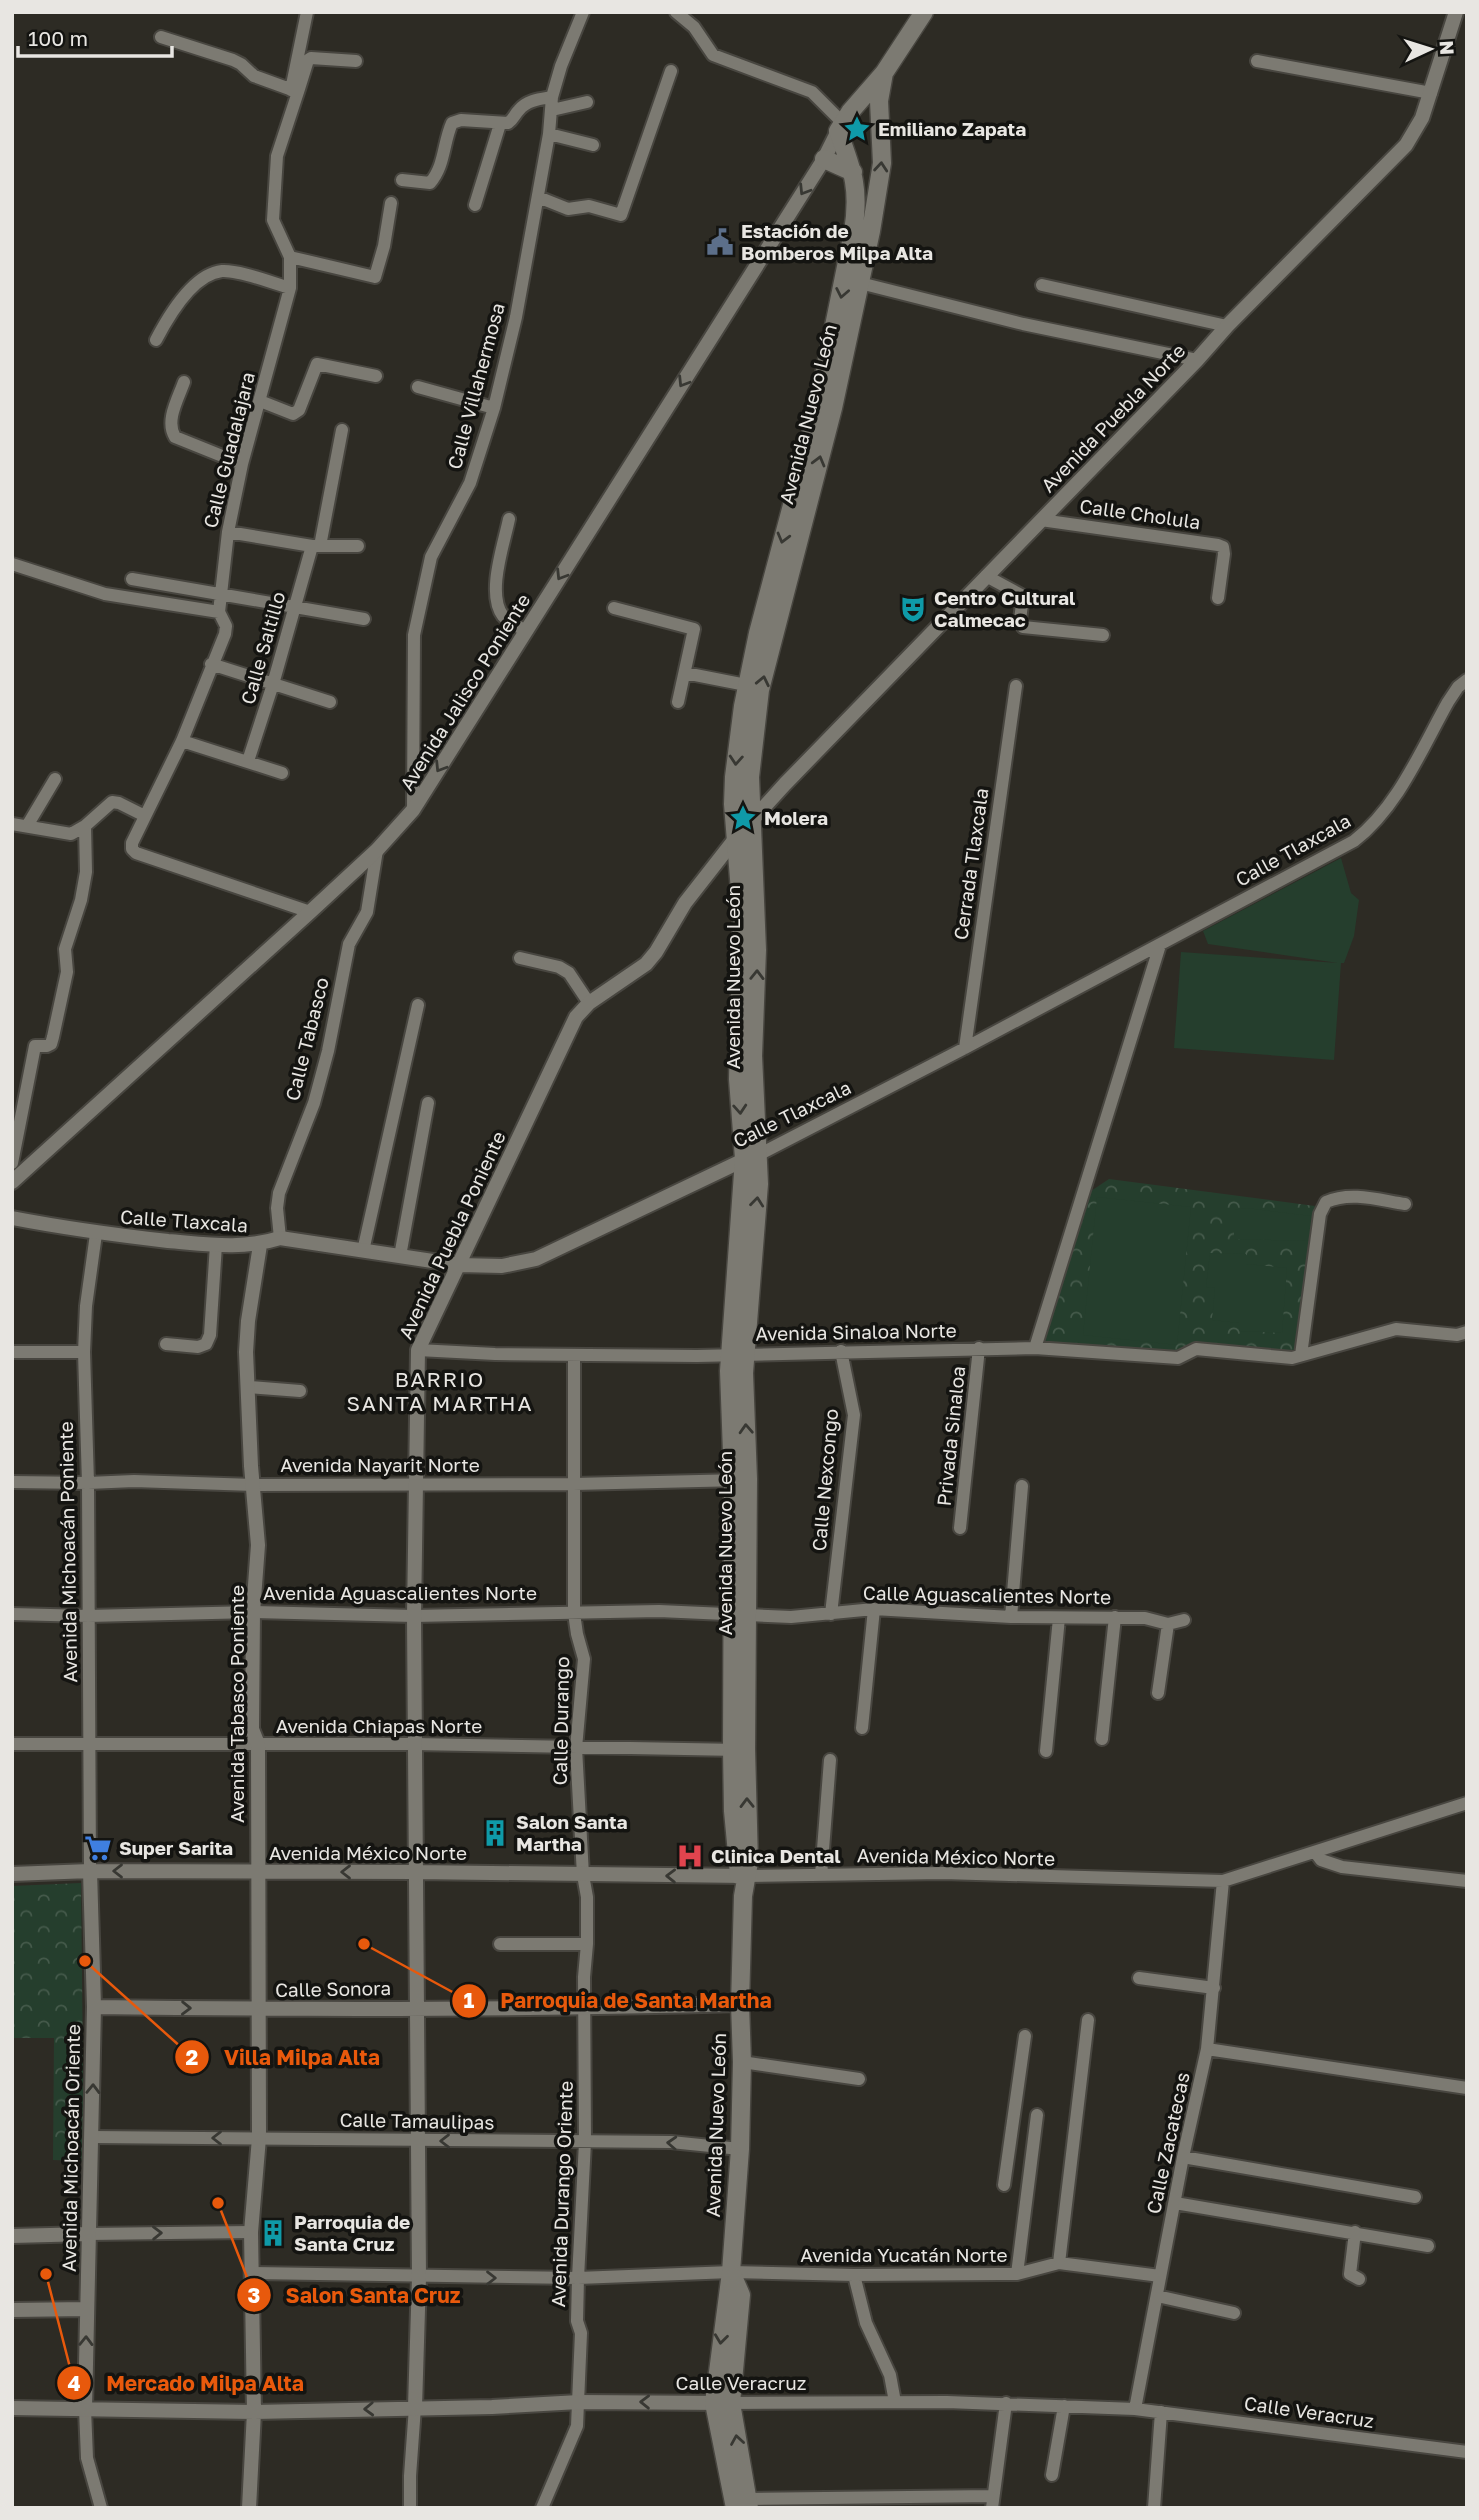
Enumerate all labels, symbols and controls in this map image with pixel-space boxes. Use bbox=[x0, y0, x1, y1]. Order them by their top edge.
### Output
scale bar bbox=[18, 14, 172, 58]
north arrow bbox=[1395, 14, 1465, 84]
text: 100 m bbox=[28, 25, 88, 51]
text: N bbox=[1435, 40, 1459, 56]
place icon: Emiliano Zapata bbox=[842, 114, 872, 144]
place label: Emiliano Zapata bbox=[878, 117, 1026, 140]
one-way arrow bbox=[873, 161, 888, 172]
one-way arrow bbox=[800, 182, 813, 195]
place label: Estación de Bomberos Milpa Alta bbox=[741, 219, 933, 264]
public building icon: Estación de Bomberos Milpa Alta bbox=[705, 227, 735, 257]
one-way arrow bbox=[835, 287, 850, 299]
street label: Calle Villahermosa bbox=[442, 300, 509, 472]
street label: Avenida Nuevo León bbox=[774, 322, 841, 506]
street label: Avenida Puebla Norte bbox=[1036, 339, 1189, 497]
street label: Calle Guadalajara bbox=[198, 369, 259, 530]
one-way arrow bbox=[678, 375, 691, 388]
one-way arrow bbox=[811, 455, 825, 467]
street label: Calle Cholula bbox=[1078, 494, 1202, 533]
one-way arrow bbox=[776, 532, 791, 544]
one-way arrow bbox=[557, 567, 570, 580]
place label: Centro Cultural Calmecac bbox=[934, 586, 1075, 631]
street label: Calle Saltillo bbox=[235, 589, 290, 707]
street label: Avenida Jalisco Poniente bbox=[395, 589, 535, 794]
theatre icon: Centro Cultural Calmecac bbox=[898, 594, 928, 624]
one-way arrow bbox=[754, 675, 769, 687]
one-way arrow bbox=[728, 755, 743, 766]
one-way arrow bbox=[436, 760, 449, 773]
street label: Cerrada Tlaxcala bbox=[948, 787, 993, 941]
place icon: Molera bbox=[728, 803, 758, 833]
place label: Molera bbox=[764, 806, 828, 829]
street label: Calle Tlaxcala bbox=[1231, 808, 1354, 891]
street label: Avenida Nuevo León bbox=[721, 885, 744, 1069]
one-way arrow bbox=[749, 969, 765, 980]
street label: Calle Tabasco bbox=[280, 975, 333, 1103]
street label: Calle Tlaxcala bbox=[729, 1075, 854, 1152]
one-way arrow bbox=[732, 1104, 747, 1115]
street label: Avenida Puebla Poniente bbox=[393, 1127, 510, 1342]
one-way arrow bbox=[750, 1196, 765, 1208]
street label: Calle Tlaxcala bbox=[119, 1205, 249, 1236]
street label: Avenida Sinaloa Norte bbox=[755, 1318, 957, 1345]
street label: Privada Sinaloa bbox=[932, 1365, 969, 1507]
district label: BARRIO SANTA MARTHA bbox=[346, 1366, 534, 1416]
street label: Calle Nexcongo bbox=[807, 1408, 842, 1552]
street label: Avenida Michoacán Poniente bbox=[54, 1421, 81, 1683]
one-way arrow bbox=[739, 1423, 754, 1434]
street label: Avenida Nuevo León bbox=[713, 1451, 736, 1635]
street label: Avenida Nayarit Norte bbox=[280, 1453, 480, 1476]
street label: Avenida Aguascalientes Norte bbox=[263, 1581, 537, 1604]
street label: Calle Aguascalientes Norte bbox=[863, 1581, 1111, 1608]
street label: Avenida Tabasco Poniente bbox=[225, 1585, 248, 1823]
street label: Calle Durango bbox=[548, 1656, 573, 1786]
street label: Avenida Chiapas Norte bbox=[276, 1714, 482, 1737]
one-way arrow bbox=[740, 1798, 755, 1809]
place label: Salon Santa Martha bbox=[516, 1810, 628, 1855]
building icon: Salon Santa Martha bbox=[480, 1818, 510, 1848]
supermarket icon: Super Sarita bbox=[83, 1833, 113, 1863]
place label: Super Sarita bbox=[119, 1836, 233, 1859]
street label: Avenida México Norte bbox=[269, 1841, 467, 1864]
hospital icon: Clinica Dental bbox=[675, 1841, 705, 1871]
street label: Avenida México Norte bbox=[857, 1843, 1055, 1870]
place label: Clinica Dental bbox=[711, 1844, 841, 1867]
one-way arrow bbox=[112, 1863, 123, 1879]
one-way arrow bbox=[340, 1864, 350, 1880]
one-way arrow bbox=[665, 1868, 676, 1884]
street label: Calle Sonora bbox=[275, 1976, 391, 2001]
callout: Parroquia de Santa Martha bbox=[452, 1980, 786, 2022]
text: 1 bbox=[464, 1987, 475, 2013]
text: Parroquia de Santa Martha bbox=[500, 1987, 772, 2013]
one-way arrow bbox=[182, 2000, 192, 2016]
street label: Avenida Michoacán Oriente bbox=[57, 2024, 84, 2272]
street label: Avenida Nuevo León bbox=[701, 2032, 730, 2218]
callout: Villa Milpa Alta bbox=[175, 2036, 394, 2078]
text: 2 bbox=[186, 2044, 199, 2070]
text: Villa Milpa Alta bbox=[224, 2044, 380, 2070]
street label: Calle Zacatecas bbox=[1141, 2070, 1194, 2216]
street label: Avenida Durango Oriente bbox=[546, 2080, 577, 2308]
one-way arrow bbox=[85, 2083, 101, 2094]
street label: Calle Tamaulipas bbox=[339, 2108, 495, 2133]
one-way arrow bbox=[211, 2130, 222, 2146]
one-way arrow bbox=[439, 2133, 449, 2149]
one-way arrow bbox=[666, 2135, 677, 2150]
place label: Parroquia de Santa Cruz bbox=[294, 2210, 410, 2255]
building icon: Parroquia de Santa Cruz bbox=[258, 2218, 288, 2248]
one-way arrow bbox=[152, 2225, 162, 2241]
street label: Avenida Yucatán Norte bbox=[800, 2243, 1008, 2266]
one-way arrow bbox=[486, 2270, 496, 2286]
callout: Salon Santa Cruz bbox=[236, 2274, 474, 2316]
text: 3 bbox=[248, 2282, 260, 2308]
text: Salon Santa Cruz bbox=[286, 2282, 461, 2308]
one-way arrow bbox=[714, 2334, 729, 2345]
one-way arrow bbox=[79, 2335, 94, 2346]
callout: Mercado Milpa Alta bbox=[57, 2362, 318, 2404]
text: 4 bbox=[67, 2370, 81, 2396]
text: Mercado Milpa Alta bbox=[106, 2370, 304, 2396]
street label: Calle Veracruz bbox=[676, 2371, 806, 2394]
street label: Calle Veracruz bbox=[1243, 2391, 1375, 2432]
one-way arrow bbox=[640, 2395, 651, 2410]
one-way arrow bbox=[363, 2401, 374, 2416]
one-way arrow bbox=[730, 2435, 745, 2446]

